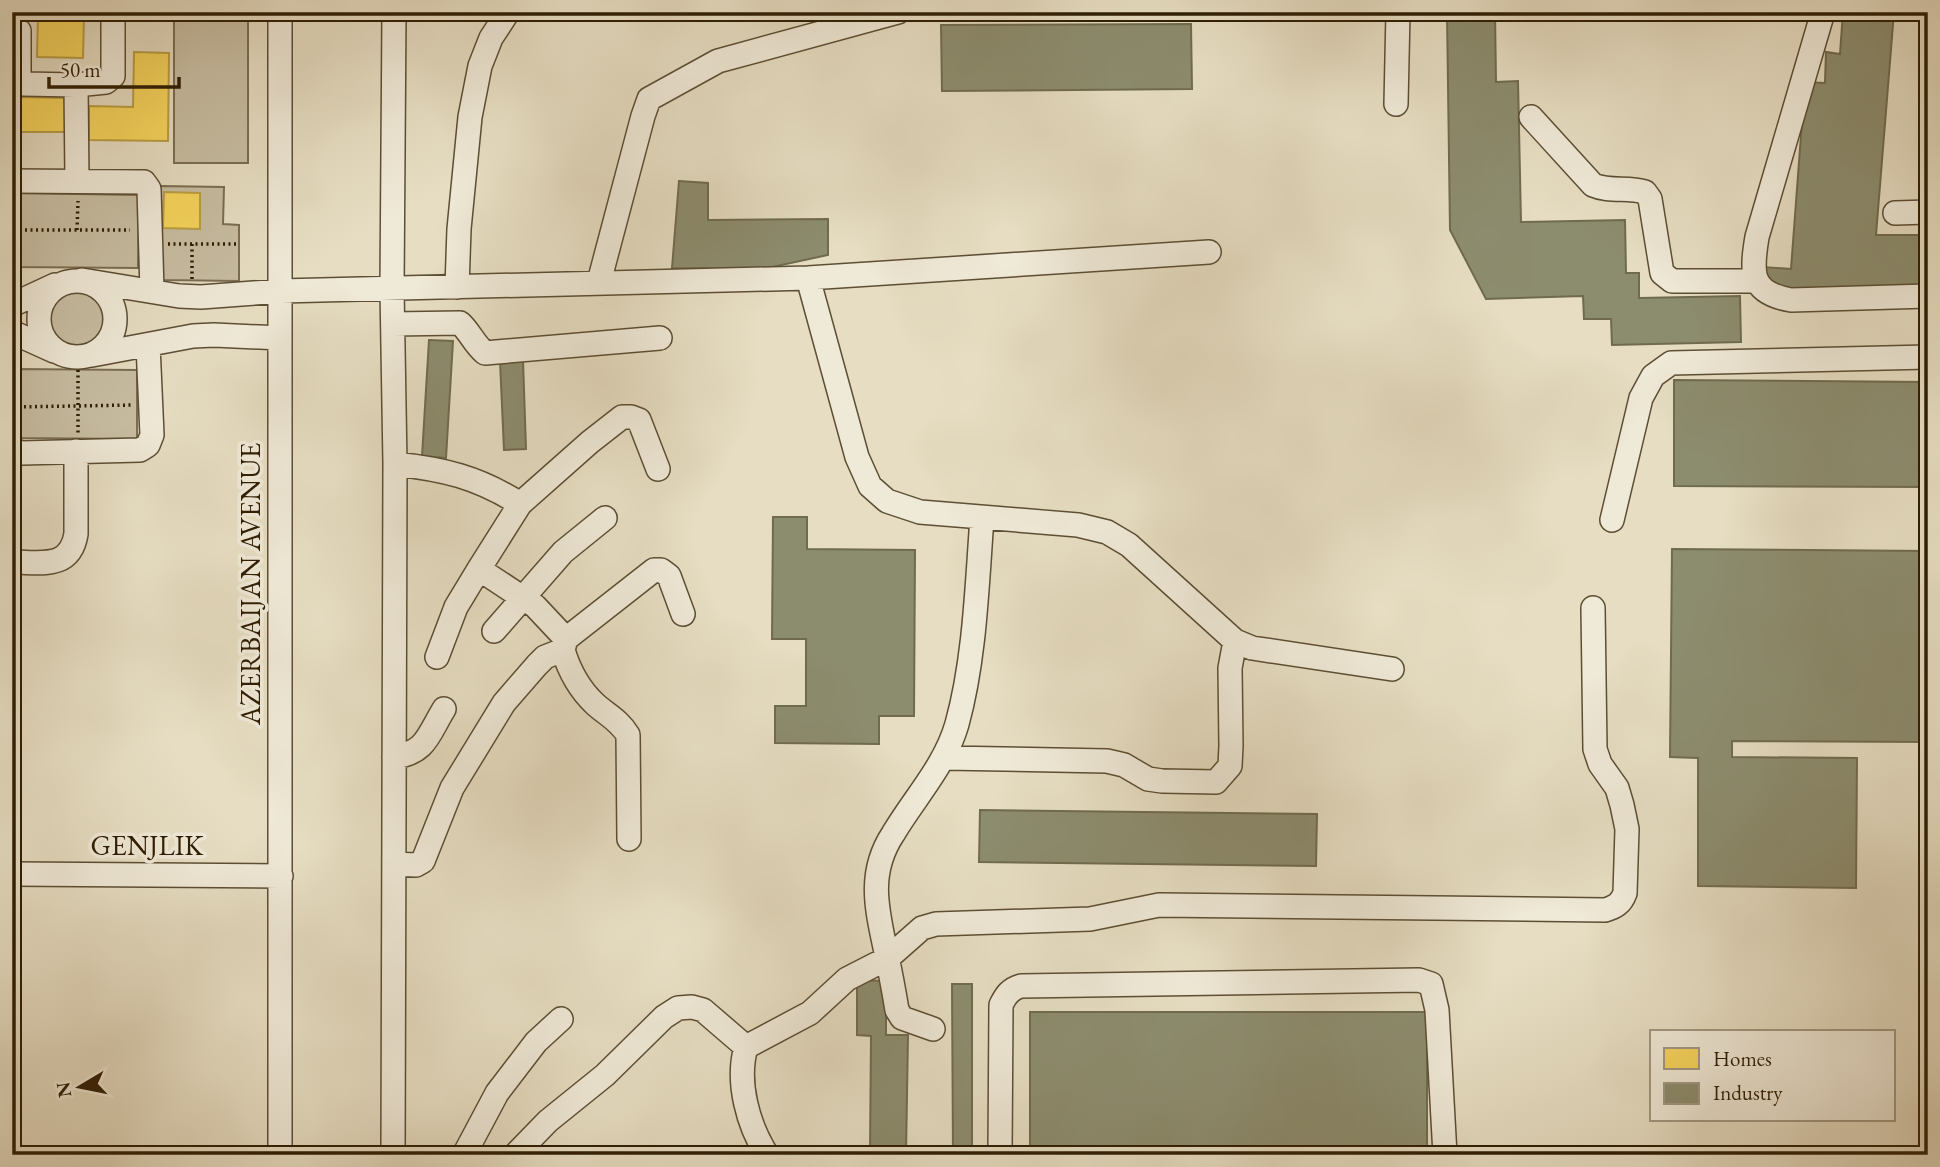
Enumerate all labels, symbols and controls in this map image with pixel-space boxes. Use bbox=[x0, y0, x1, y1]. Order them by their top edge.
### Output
scale bar bbox=[49, 46, 178, 90]
text: 50 m bbox=[60, 56, 101, 83]
street label: AZERBAIJAN AVENUE bbox=[232, 442, 268, 726]
street label: GENJLIK bbox=[91, 827, 204, 863]
legend bbox=[1650, 1030, 1895, 1122]
text: Homes bbox=[1713, 1045, 1772, 1072]
north arrow bbox=[46, 1052, 116, 1122]
text: Industry bbox=[1713, 1079, 1783, 1106]
text: N bbox=[50, 1080, 77, 1100]

